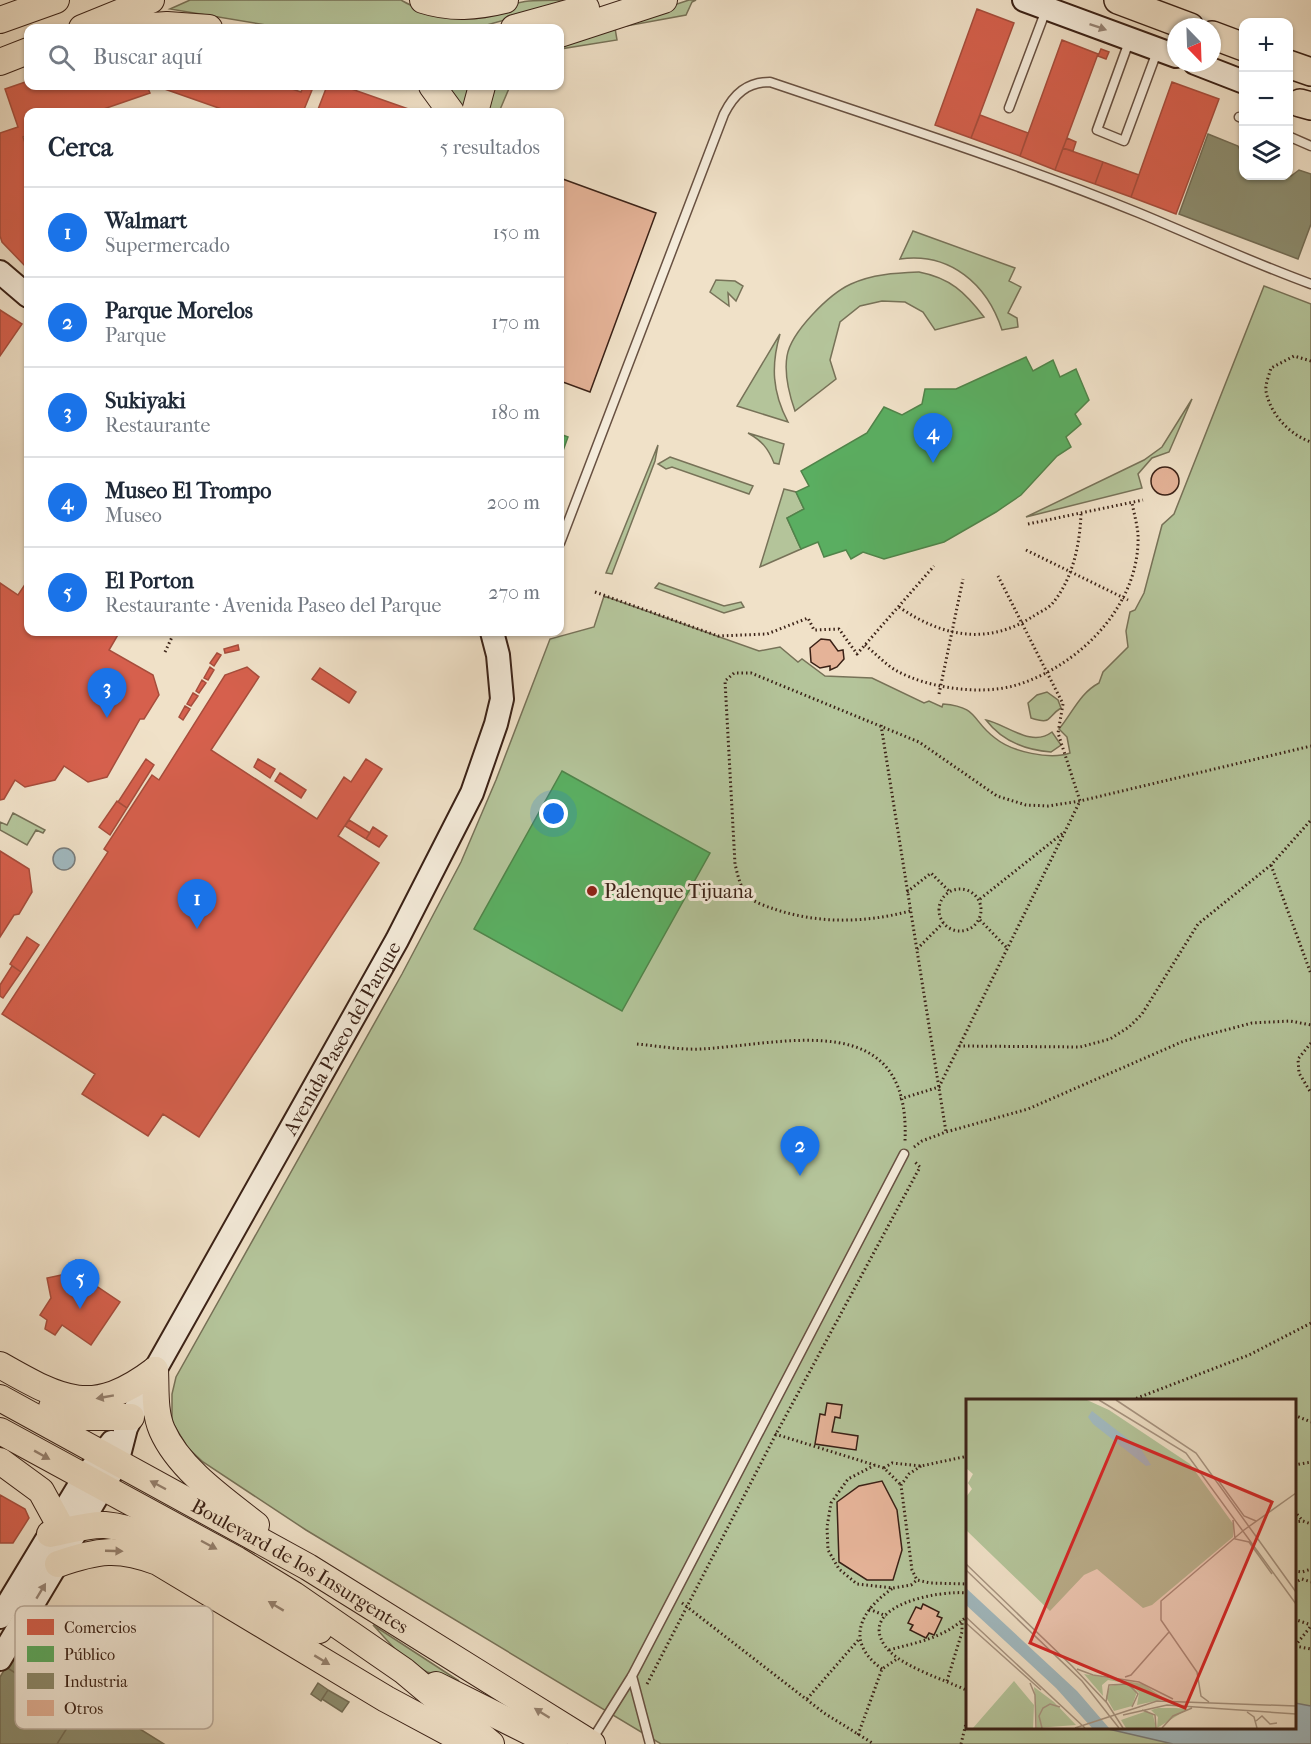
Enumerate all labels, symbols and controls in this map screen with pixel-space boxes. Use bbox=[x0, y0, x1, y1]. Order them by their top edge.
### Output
north arrow bbox=[1167, 18, 1221, 72]
map controls bbox=[1239, 18, 1293, 180]
button: + bbox=[1239, 18, 1293, 72]
one-way arrow bbox=[1089, 23, 1107, 33]
search box bbox=[24, 24, 564, 90]
icon: search bbox=[45, 41, 78, 74]
text: Buscar aquí bbox=[93, 44, 202, 70]
button: − bbox=[1239, 72, 1293, 126]
button: layers bbox=[1239, 126, 1293, 180]
text: Cerca bbox=[48, 132, 113, 163]
text: 5 resultados bbox=[440, 136, 540, 159]
text: Walmart bbox=[105, 208, 187, 234]
text: 1 bbox=[64, 221, 71, 244]
text: 150 m bbox=[492, 221, 540, 244]
text: Supermercado bbox=[105, 234, 230, 257]
text: Parque Morelos bbox=[105, 298, 253, 324]
text: 2 bbox=[62, 311, 73, 334]
text: 170 m bbox=[491, 311, 540, 334]
text: Parque bbox=[105, 324, 166, 347]
text: Sukiyaki bbox=[105, 388, 186, 414]
text: 3 bbox=[63, 401, 72, 424]
text: 180 m bbox=[491, 401, 540, 424]
text: Restaurante bbox=[105, 414, 210, 437]
pin: 4 bbox=[914, 414, 952, 463]
text: Museo El Trompo bbox=[105, 478, 271, 504]
text: 4 bbox=[62, 491, 73, 514]
text: 200 m bbox=[487, 491, 540, 514]
text: Museo bbox=[105, 504, 162, 527]
text: El Porton bbox=[105, 568, 194, 594]
text: 5 bbox=[63, 581, 72, 604]
text: 270 m bbox=[488, 581, 540, 604]
text: Restaurante · Avenida Paseo del Parque bbox=[105, 594, 441, 617]
pin: 3 bbox=[88, 668, 126, 718]
your location bbox=[539, 799, 568, 828]
pin: 1 bbox=[178, 880, 216, 929]
place label: Palenque Tijuana bbox=[604, 880, 754, 903]
marker: Palenque Tijuana bbox=[585, 884, 599, 898]
street label: Avenida Paseo del Parque bbox=[278, 937, 405, 1140]
pin: 2 bbox=[780, 1126, 820, 1176]
pin: 5 bbox=[60, 1260, 100, 1309]
one-way arrow bbox=[95, 1393, 114, 1402]
inset map bbox=[966, 1399, 1296, 1729]
one-way arrow bbox=[34, 1450, 51, 1460]
one-way arrow bbox=[149, 1480, 166, 1490]
street label: Boulevard de los Insurgentes bbox=[188, 1494, 413, 1638]
one-way arrow bbox=[201, 1540, 218, 1550]
one-way arrow bbox=[105, 1546, 124, 1556]
one-way arrow bbox=[36, 1583, 47, 1599]
one-way arrow bbox=[268, 1600, 284, 1611]
legend bbox=[15, 1606, 213, 1729]
text: Comercios bbox=[64, 1618, 136, 1637]
text: Público bbox=[64, 1645, 115, 1664]
one-way arrow bbox=[314, 1655, 330, 1666]
text: Industria bbox=[64, 1672, 128, 1691]
text: Otros bbox=[64, 1699, 103, 1718]
one-way arrow bbox=[534, 1707, 551, 1718]

